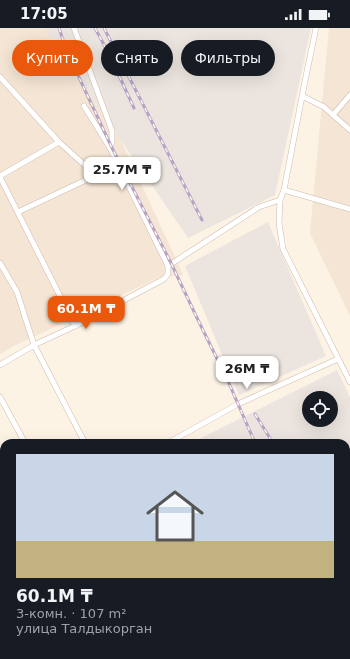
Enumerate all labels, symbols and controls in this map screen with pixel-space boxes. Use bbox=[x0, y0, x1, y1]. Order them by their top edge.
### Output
text: 17:05 bbox=[20, 5, 68, 23]
chip: Купить bbox=[12, 40, 93, 76]
chip: Снять bbox=[101, 40, 173, 76]
chip: Фильтры bbox=[181, 40, 275, 76]
pin: 25.7M ₸ bbox=[85, 157, 159, 191]
text: 25.7M ₸ bbox=[93, 162, 151, 177]
pin: 60.1M ₸ bbox=[49, 296, 123, 330]
text: 60.1M ₸ bbox=[57, 301, 115, 316]
pin: 26M ₸ bbox=[219, 356, 275, 390]
text: 26M ₸ bbox=[225, 361, 269, 376]
map controls bbox=[302, 391, 338, 427]
button: locate bbox=[302, 391, 338, 427]
icon: home bbox=[139, 480, 211, 552]
text: 60.1M ₸ bbox=[16, 586, 93, 606]
text: 3-комн. · 107 m² bbox=[16, 606, 126, 621]
text: улица Талдыкорган bbox=[16, 621, 152, 636]

